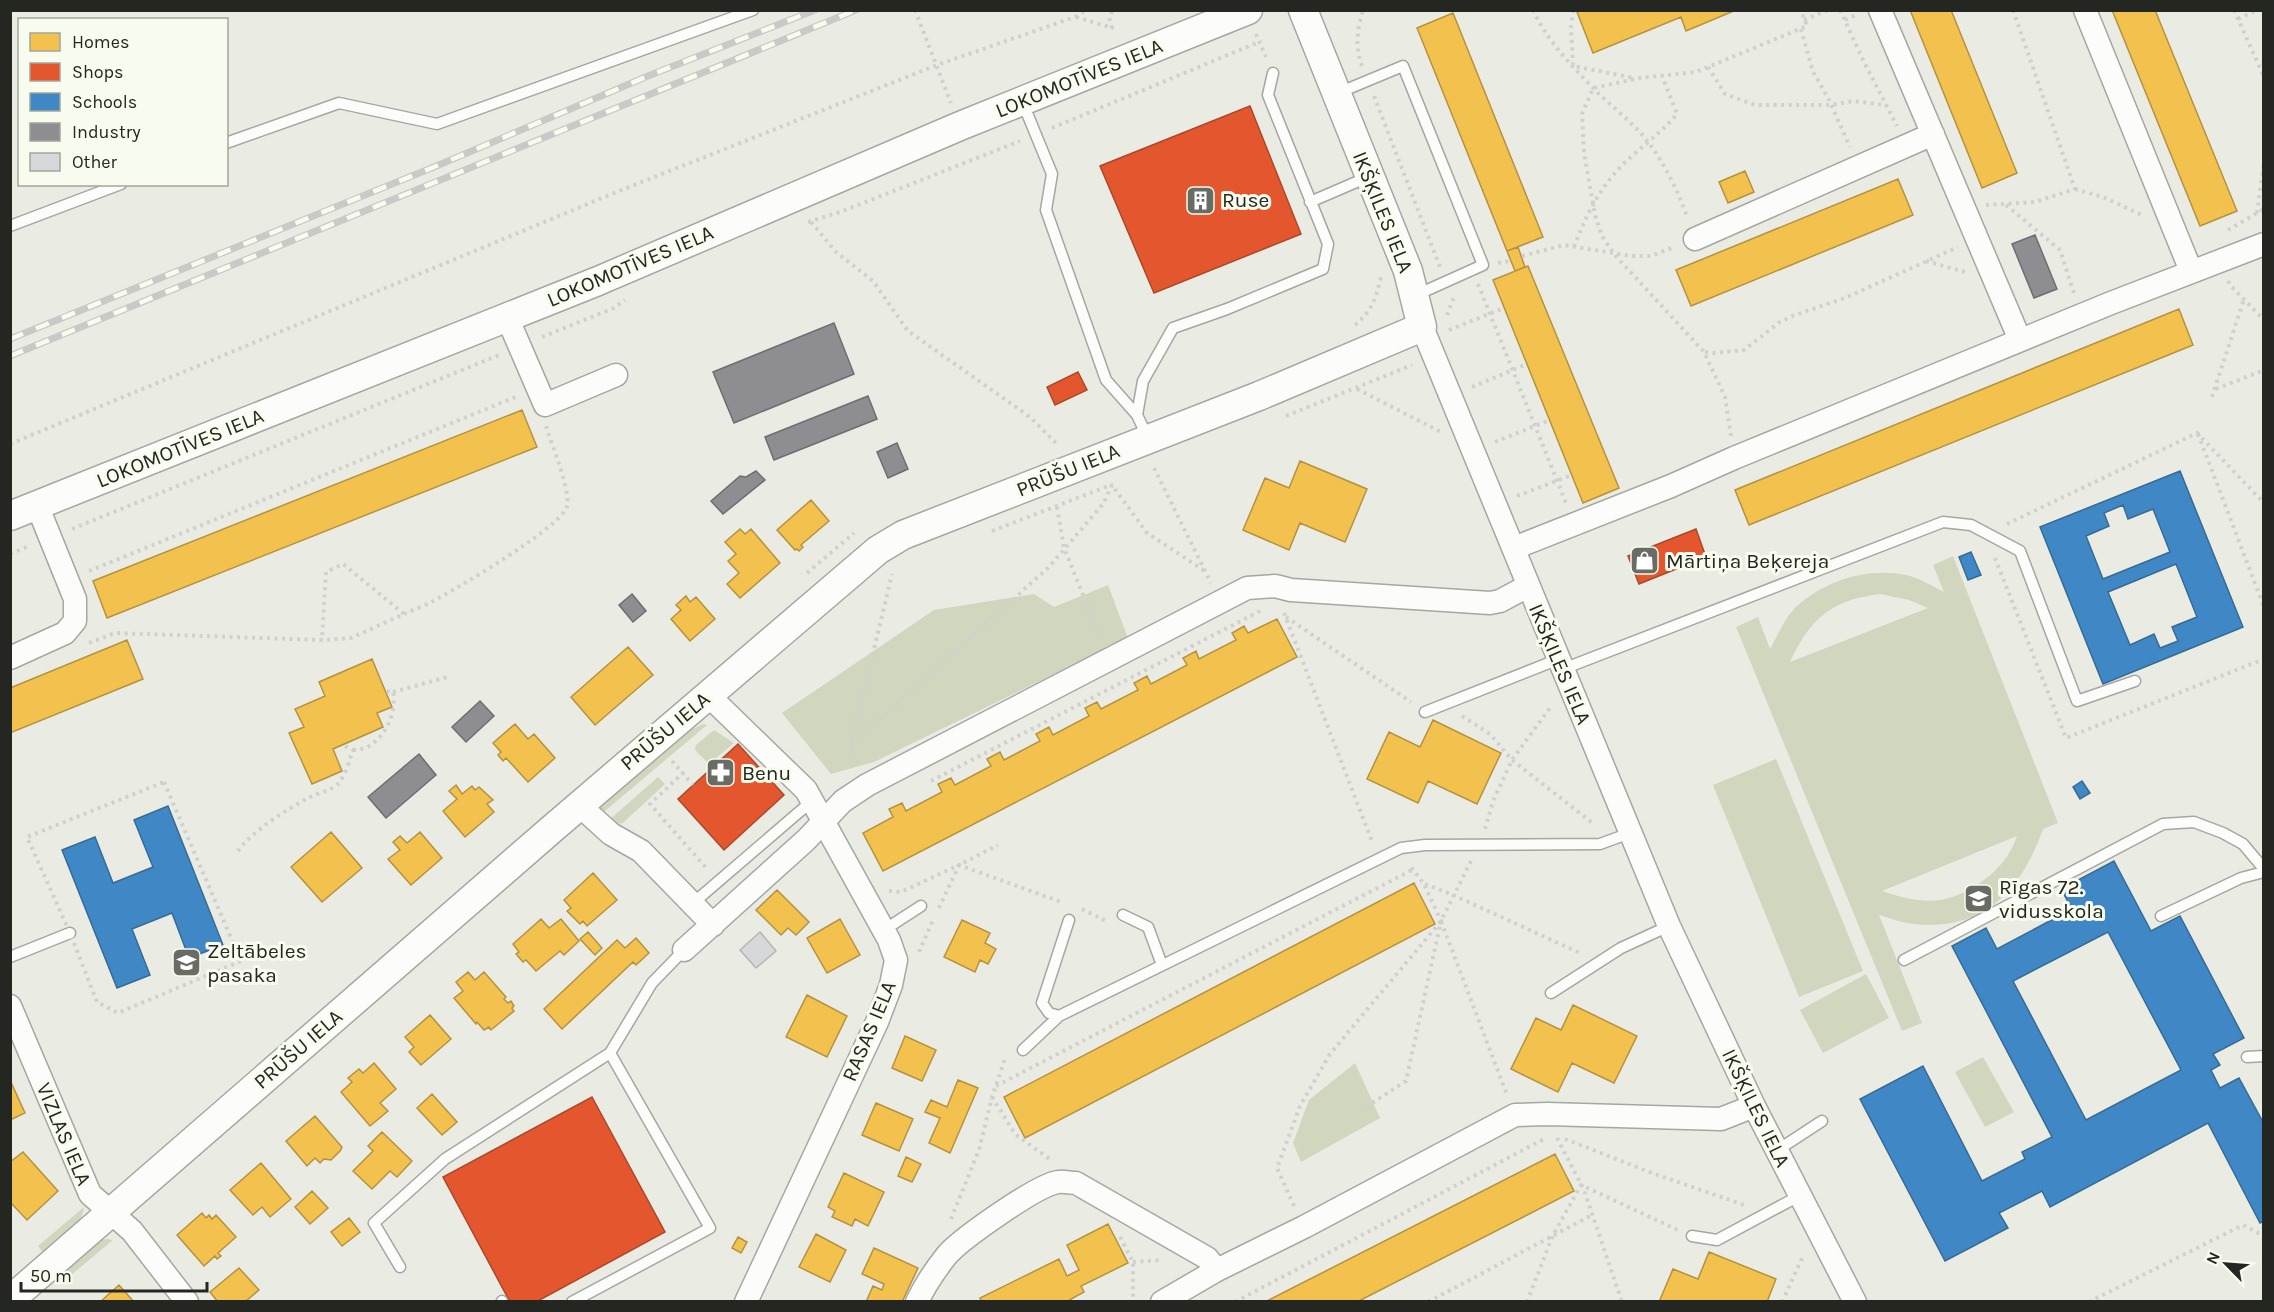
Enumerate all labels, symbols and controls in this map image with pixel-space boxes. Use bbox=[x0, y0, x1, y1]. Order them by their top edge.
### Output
legend bbox=[18, 18, 228, 186]
text: Homes bbox=[72, 31, 129, 53]
street label: LOKOMOTĪVES IELA bbox=[992, 33, 1166, 123]
text: Shops bbox=[72, 61, 124, 83]
text: Schools bbox=[72, 91, 137, 113]
text: Industry bbox=[72, 121, 141, 143]
street label: IKŠĶILES IELA bbox=[1348, 148, 1418, 276]
text: Other bbox=[72, 151, 117, 173]
building icon: Ruse bbox=[1185, 184, 1217, 216]
place label: Ruse bbox=[1222, 188, 1269, 212]
street label: LOKOMOTĪVES IELA bbox=[543, 220, 717, 312]
street label: LOKOMOTĪVES IELA bbox=[93, 403, 267, 493]
street label: PRŪŠU IELA bbox=[1013, 438, 1123, 502]
shop icon: Mārtiņa Beķereja bbox=[1629, 545, 1661, 577]
place label: Mārtiņa Beķereja bbox=[1666, 549, 1829, 573]
street label: IKŠĶILES IELA bbox=[1524, 600, 1596, 728]
street label: PRŪŠU IELA bbox=[615, 687, 715, 775]
pharmacy icon: Benu bbox=[705, 757, 737, 789]
place label: Benu bbox=[742, 761, 791, 785]
place label: Rīgas 72. vidusskola bbox=[1999, 875, 2104, 923]
school or university icon: Rīgas 72. vidusskola bbox=[1962, 883, 1994, 915]
place label: Zeltābeles pasaka bbox=[207, 939, 306, 987]
school or university icon: Zeltābeles pasaka bbox=[170, 947, 202, 979]
street label: RASAS IELA bbox=[837, 977, 901, 1085]
street label: PRŪŠU IELA bbox=[249, 1004, 347, 1094]
street label: IKŠĶILES IELA bbox=[1717, 1045, 1795, 1171]
street label: VIZLAS IELA bbox=[32, 1079, 96, 1189]
north arrow bbox=[2196, 1234, 2256, 1294]
text: N bbox=[2202, 1249, 2224, 1267]
scale bar bbox=[21, 1255, 207, 1293]
text: 50 m bbox=[30, 1265, 72, 1287]

